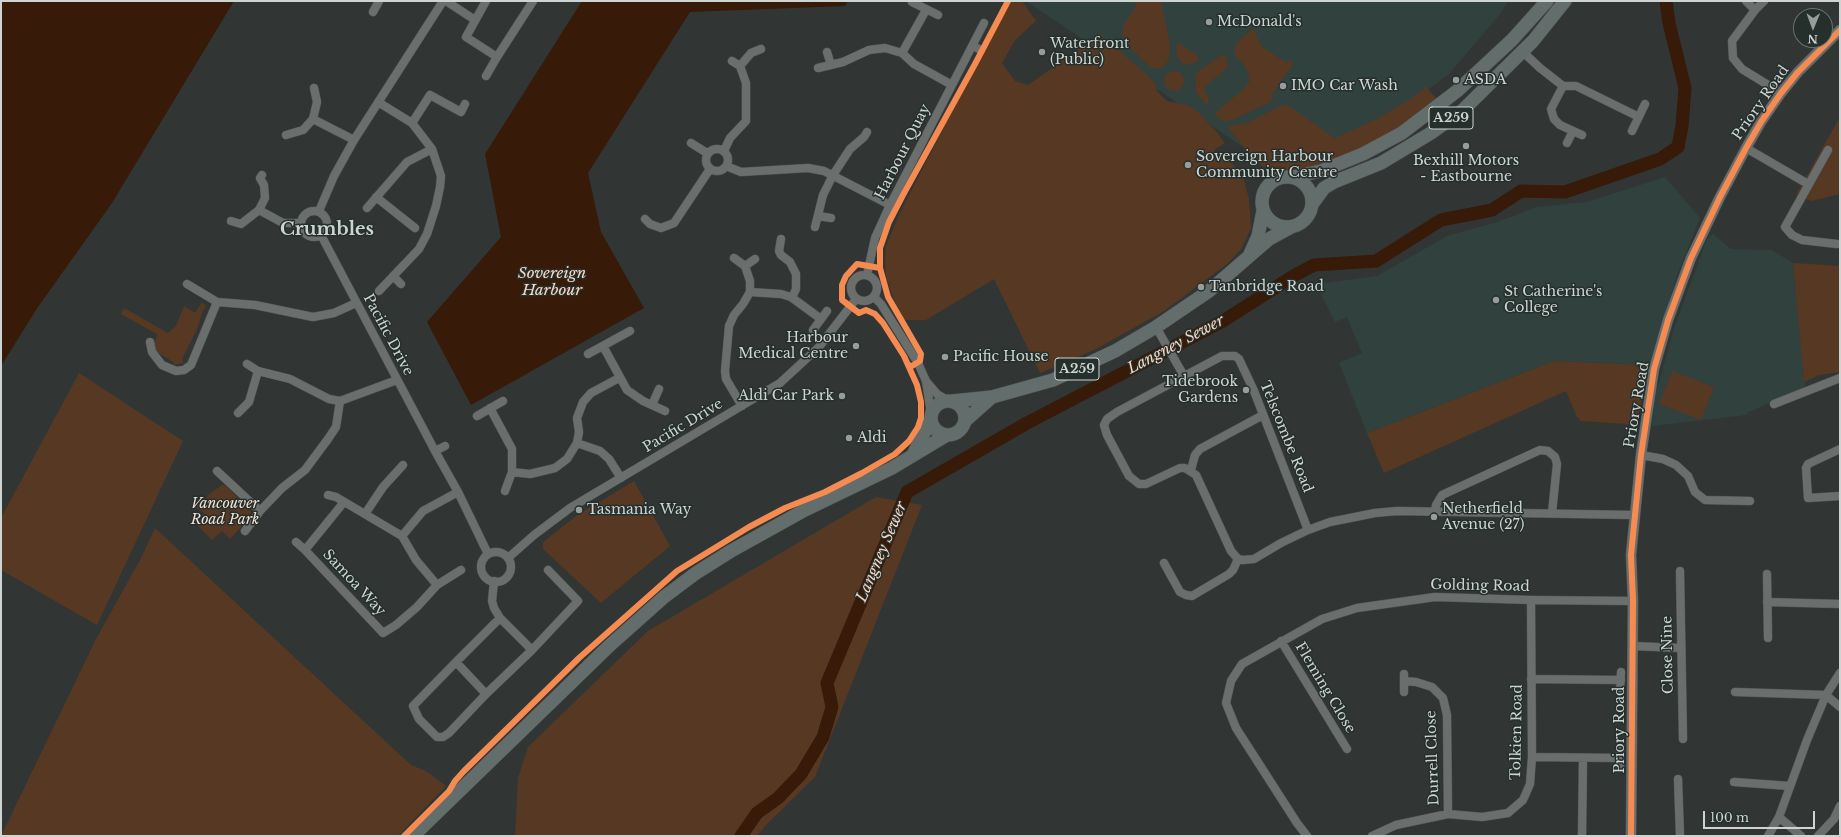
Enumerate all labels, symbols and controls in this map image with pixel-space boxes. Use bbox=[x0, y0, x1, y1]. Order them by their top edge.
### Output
north arrow bbox=[1793, 8, 1833, 48]
place label: McDonald's bbox=[1217, 14, 1302, 30]
marker: McDonald's bbox=[1204, 17, 1214, 27]
text: N bbox=[1808, 32, 1818, 46]
place label: Waterfront (Public) bbox=[1050, 36, 1129, 68]
marker: Waterfront (Public) bbox=[1037, 47, 1047, 57]
street label: Priory Road bbox=[1729, 62, 1793, 144]
place label: ASDA bbox=[1464, 72, 1507, 88]
marker: ASDA bbox=[1451, 75, 1461, 85]
place label: IMO Car Wash bbox=[1291, 78, 1398, 94]
marker: IMO Car Wash bbox=[1278, 81, 1288, 91]
street label: Harbour Quay bbox=[872, 101, 934, 203]
road number: A259 bbox=[1429, 107, 1473, 129]
marker: Bexhill Motors - Eastbourne bbox=[1461, 141, 1471, 151]
place label: Sovereign Harbour Community Centre bbox=[1196, 149, 1337, 182]
place label: Bexhill Motors - Eastbourne bbox=[1413, 153, 1519, 186]
marker: Sovereign Harbour Community Centre bbox=[1183, 160, 1193, 170]
district label: Crumbles bbox=[280, 219, 374, 241]
water label: Sovereign Harbour bbox=[518, 265, 586, 300]
place label: Tanbridge Road bbox=[1209, 279, 1324, 295]
marker: Tanbridge Road bbox=[1196, 282, 1206, 292]
place label: St Catherine's College bbox=[1504, 284, 1602, 316]
street label: Pacific Drive bbox=[359, 291, 417, 379]
marker: St Catherine's College bbox=[1491, 295, 1501, 305]
water label: Langney Sewer bbox=[1125, 312, 1227, 378]
place label: Harbour Medical Centre bbox=[738, 330, 848, 362]
marker: Harbour Medical Centre bbox=[851, 341, 861, 351]
place label: Pacific House bbox=[953, 349, 1049, 365]
marker: Pacific House bbox=[940, 352, 950, 362]
road number: A259 bbox=[1055, 358, 1099, 380]
street label: Priory Road bbox=[1621, 361, 1653, 449]
place label: Tidebrook Gardens bbox=[1162, 374, 1238, 406]
street label: Telscombe Road bbox=[1256, 379, 1316, 495]
marker: Tidebrook Gardens bbox=[1241, 385, 1251, 395]
place label: Aldi Car Park bbox=[738, 388, 834, 404]
marker: Aldi Car Park bbox=[837, 391, 847, 401]
street label: Pacific Drive bbox=[640, 396, 726, 456]
place label: Aldi bbox=[857, 430, 887, 446]
marker: Aldi bbox=[844, 433, 854, 443]
park label: Vancouver Road Park bbox=[191, 496, 259, 528]
water label: Langney Sewer bbox=[853, 499, 911, 605]
place label: Netherfield Avenue (27) bbox=[1442, 501, 1524, 534]
place label: Tasmania Way bbox=[587, 502, 692, 518]
marker: Tasmania Way bbox=[574, 505, 584, 515]
marker: Netherfield Avenue (27) bbox=[1429, 512, 1439, 522]
street label: Samoa Way bbox=[319, 546, 389, 620]
street label: Golding Road bbox=[1430, 577, 1530, 595]
street label: Close Nine bbox=[1659, 616, 1677, 694]
street label: Fleming Close bbox=[1291, 639, 1359, 737]
street label: Tolkien Road bbox=[1508, 684, 1526, 780]
street label: Priory Road bbox=[1612, 686, 1628, 774]
street label: Durrell Close bbox=[1423, 710, 1443, 806]
scale bar bbox=[1705, 803, 1817, 829]
text: 100 m bbox=[1710, 810, 1749, 825]

